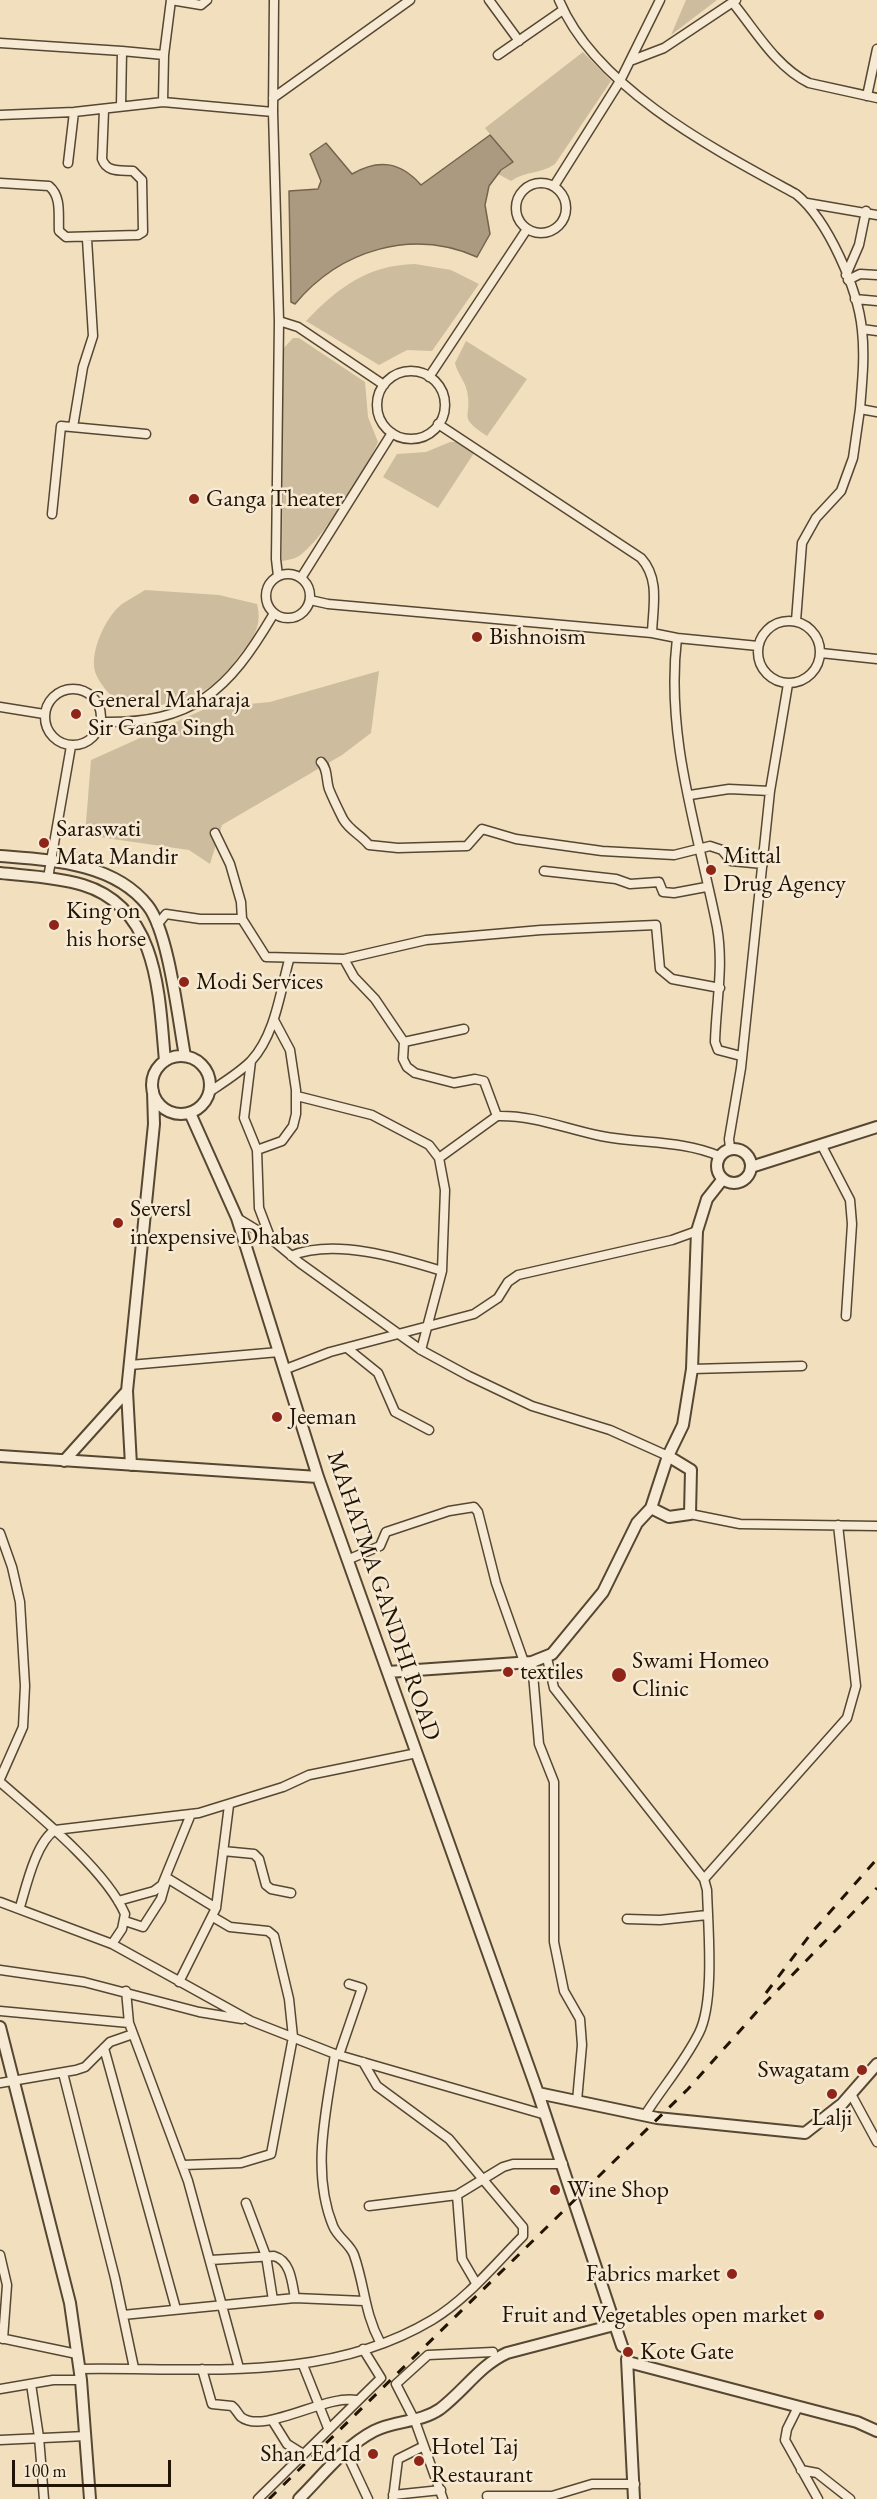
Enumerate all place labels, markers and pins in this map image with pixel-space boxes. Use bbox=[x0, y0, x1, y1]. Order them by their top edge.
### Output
place label: Ganga Theater bbox=[206, 485, 343, 513]
marker: Ganga Theater bbox=[187, 492, 201, 506]
place label: Bishnoism bbox=[489, 623, 586, 651]
marker: Bishnoism bbox=[470, 630, 484, 644]
place label: General Maharaja Sir Ganga Singh bbox=[88, 686, 250, 742]
marker: General Maharaja Sir Ganga Singh bbox=[69, 707, 83, 721]
place label: Saraswati Mata Mandir bbox=[56, 815, 178, 871]
marker: Saraswati Mata Mandir bbox=[37, 836, 51, 850]
place label: Mittal Drug Agency bbox=[723, 842, 846, 898]
marker: Mittal Drug Agency bbox=[704, 863, 718, 877]
place label: King on his horse bbox=[66, 897, 146, 953]
marker: King on his horse bbox=[47, 918, 61, 932]
place label: Modi Services bbox=[196, 968, 323, 996]
marker: Modi Services bbox=[177, 975, 191, 989]
place label: Seversl inexpensive Dhabas bbox=[130, 1195, 309, 1251]
marker: Seversl inexpensive Dhabas bbox=[111, 1216, 125, 1230]
place label: Jeeman bbox=[289, 1403, 357, 1431]
marker: Jeeman bbox=[270, 1410, 284, 1424]
place label: Swami Homeo Clinic bbox=[632, 1647, 769, 1703]
place label: textiles bbox=[520, 1658, 583, 1686]
marker: textiles bbox=[501, 1665, 515, 1679]
marker: Swami Homeo Clinic bbox=[610, 1666, 628, 1684]
place label: Swagatam bbox=[757, 2056, 850, 2084]
marker: Swagatam bbox=[855, 2063, 869, 2077]
marker: Lalji bbox=[825, 2087, 839, 2101]
place label: Lalji bbox=[812, 2104, 852, 2132]
place label: Wine Shop bbox=[567, 2176, 669, 2204]
marker: Wine Shop bbox=[548, 2183, 562, 2197]
place label: Fabrics market bbox=[586, 2260, 720, 2288]
marker: Fabrics market bbox=[725, 2267, 739, 2281]
place label: Fruit and Vegetables open market bbox=[501, 2301, 807, 2329]
marker: Fruit and Vegetables open market bbox=[812, 2308, 826, 2322]
place label: Kote Gate bbox=[640, 2338, 734, 2366]
marker: Kote Gate bbox=[621, 2345, 635, 2359]
place label: Hotel Taj Restaurant bbox=[431, 2433, 533, 2489]
place label: Shan Ed Id bbox=[260, 2440, 361, 2468]
marker: Shan Ed Id bbox=[366, 2447, 380, 2461]
marker: Hotel Taj Restaurant bbox=[412, 2454, 426, 2468]

